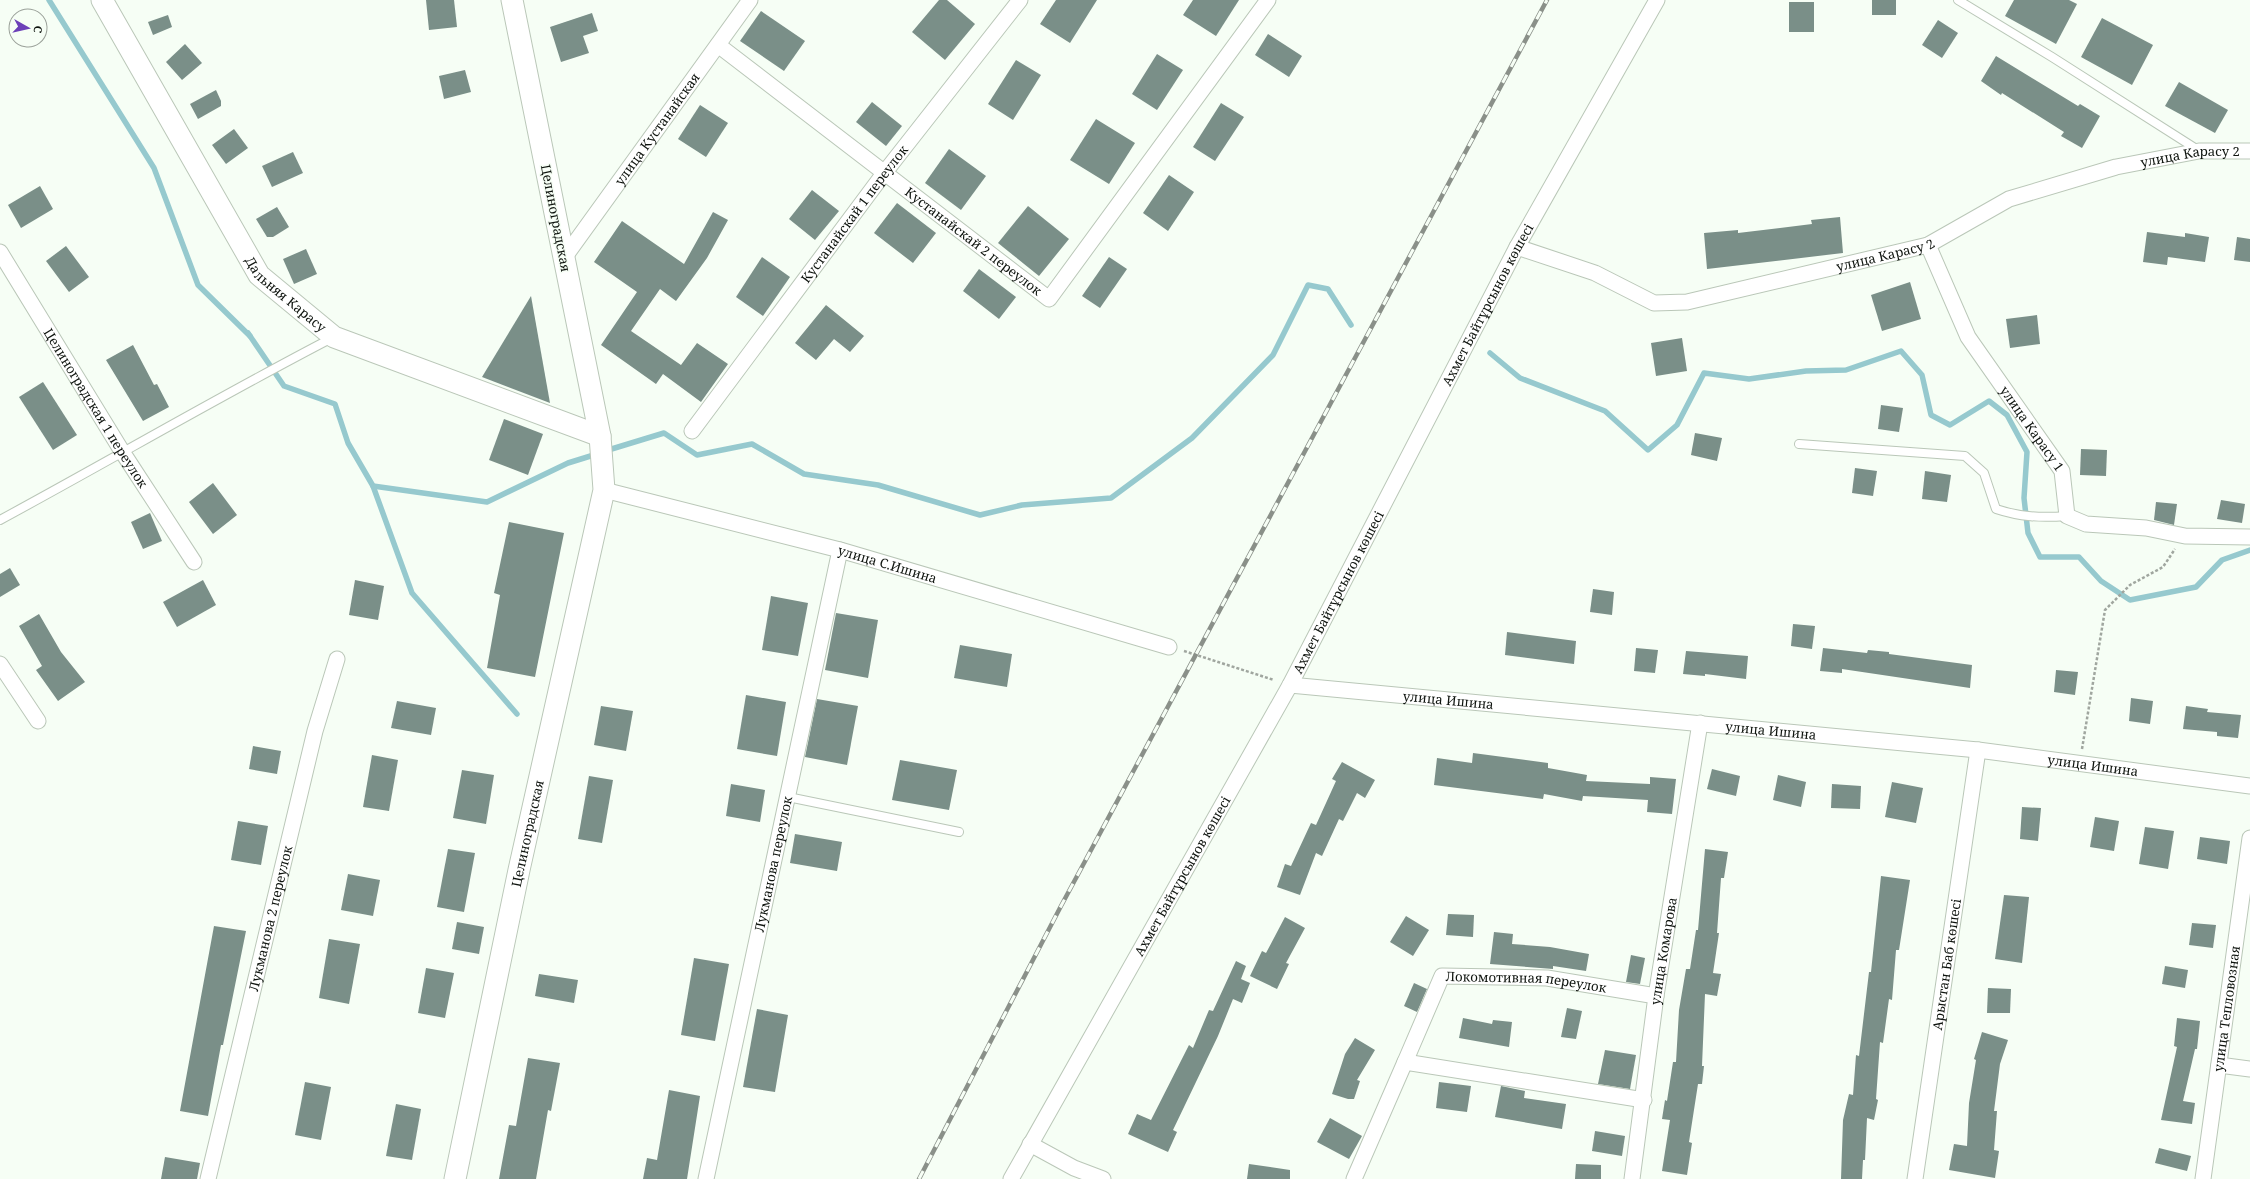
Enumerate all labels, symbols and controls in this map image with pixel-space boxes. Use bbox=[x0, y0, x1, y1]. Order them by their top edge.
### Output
north arrow bbox=[8, 8, 48, 48]
text: С bbox=[30, 25, 46, 34]
street label: улица Кустанайская bbox=[610, 69, 704, 189]
street label: Кустанайскай 1 переулок bbox=[797, 141, 912, 286]
street label: улица Карасу 2 bbox=[2139, 142, 2240, 171]
street label: Целиноградская bbox=[537, 163, 575, 273]
street label: Кустанайскай 2 переулок bbox=[901, 183, 1046, 299]
street label: Ахмет Байтұрсынов көшесі bbox=[1438, 220, 1538, 389]
street label: улица Карасу 2 bbox=[1834, 234, 1938, 275]
street label: Дальняя Карасу bbox=[241, 253, 331, 336]
street label: Целиноградская 1 переулок bbox=[40, 325, 152, 491]
street label: улица Карасу 1 bbox=[1996, 382, 2068, 475]
street label: Ахмет Байтұрсынов көшесі bbox=[1289, 507, 1388, 677]
street label: улица С.Ишина bbox=[836, 541, 939, 587]
street label: улица Ишина bbox=[1402, 687, 1495, 713]
street label: улица Ишина bbox=[1725, 717, 1817, 744]
street label: улица Ишина bbox=[2047, 750, 2139, 780]
street label: Целиноградская bbox=[507, 778, 548, 889]
street label: Ахмет Байтұрсынов көшесі bbox=[1130, 792, 1235, 959]
street label: Лукманова переулок bbox=[750, 794, 796, 934]
street label: Лукманова 2 переулок bbox=[244, 843, 296, 993]
street label: улица Комарова bbox=[1646, 896, 1681, 1006]
street label: Арыстан Баб көшесі bbox=[1928, 897, 1965, 1031]
street label: улица Тепловозная bbox=[2209, 944, 2244, 1073]
street label: Локомотивная переулок bbox=[1445, 967, 1608, 997]

